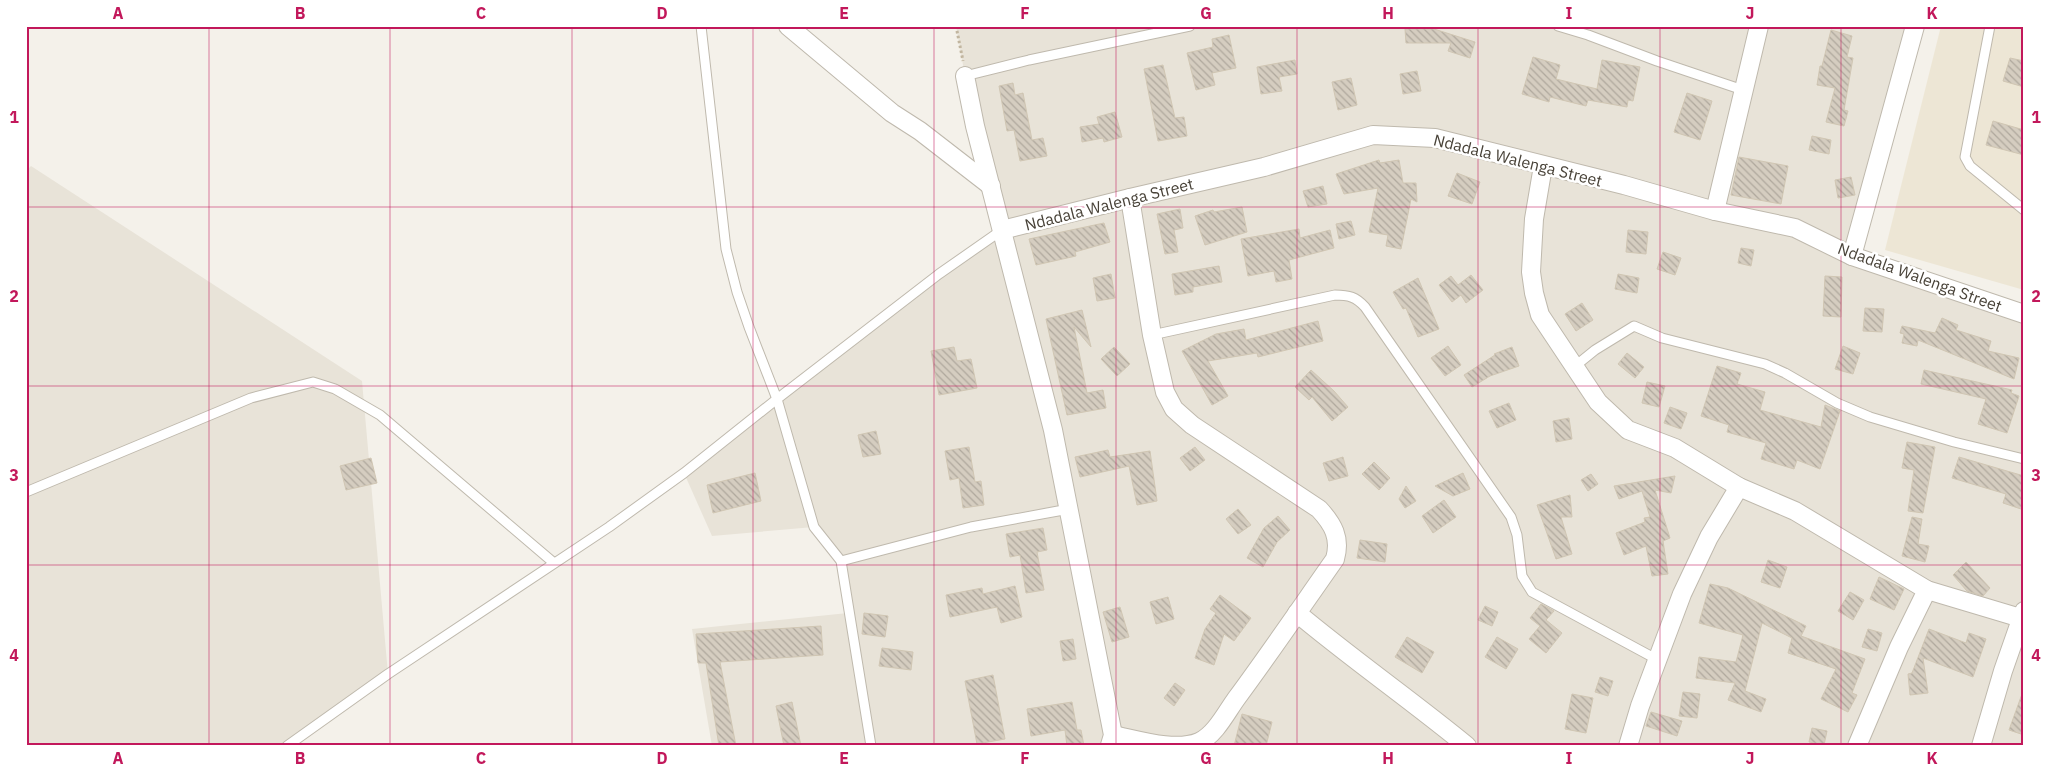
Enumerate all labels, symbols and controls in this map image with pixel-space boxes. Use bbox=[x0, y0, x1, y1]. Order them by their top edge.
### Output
text: A bbox=[113, 3, 124, 23]
text: B bbox=[295, 3, 306, 23]
text: C bbox=[476, 3, 486, 23]
text: D bbox=[656, 3, 668, 23]
text: E bbox=[839, 3, 849, 23]
text: F bbox=[1020, 3, 1030, 23]
text: G bbox=[1200, 3, 1212, 23]
text: H bbox=[1382, 3, 1394, 23]
text: I bbox=[1566, 3, 1573, 23]
text: J bbox=[1746, 3, 1754, 23]
text: K bbox=[1926, 3, 1938, 23]
text: 1 bbox=[9, 107, 19, 127]
text: 1 bbox=[2031, 107, 2041, 127]
street label: Ndadala Walenga Street bbox=[1432, 129, 1604, 191]
street label: Ndadala Walenga Street bbox=[1023, 173, 1195, 235]
street label: Ndadala Walenga Street bbox=[1835, 238, 2005, 316]
text: 2 bbox=[9, 286, 19, 306]
text: 2 bbox=[2031, 286, 2041, 306]
text: 3 bbox=[9, 465, 19, 485]
text: 3 bbox=[2031, 465, 2041, 485]
text: 4 bbox=[9, 645, 19, 665]
text: 4 bbox=[2031, 645, 2041, 665]
text: A bbox=[113, 748, 124, 768]
text: B bbox=[295, 748, 306, 768]
text: C bbox=[476, 748, 486, 768]
text: D bbox=[656, 748, 668, 768]
text: E bbox=[839, 748, 849, 768]
text: F bbox=[1020, 748, 1030, 768]
text: G bbox=[1200, 748, 1212, 768]
text: H bbox=[1382, 748, 1394, 768]
text: I bbox=[1566, 748, 1573, 768]
text: J bbox=[1746, 748, 1754, 768]
text: K bbox=[1926, 748, 1938, 768]

